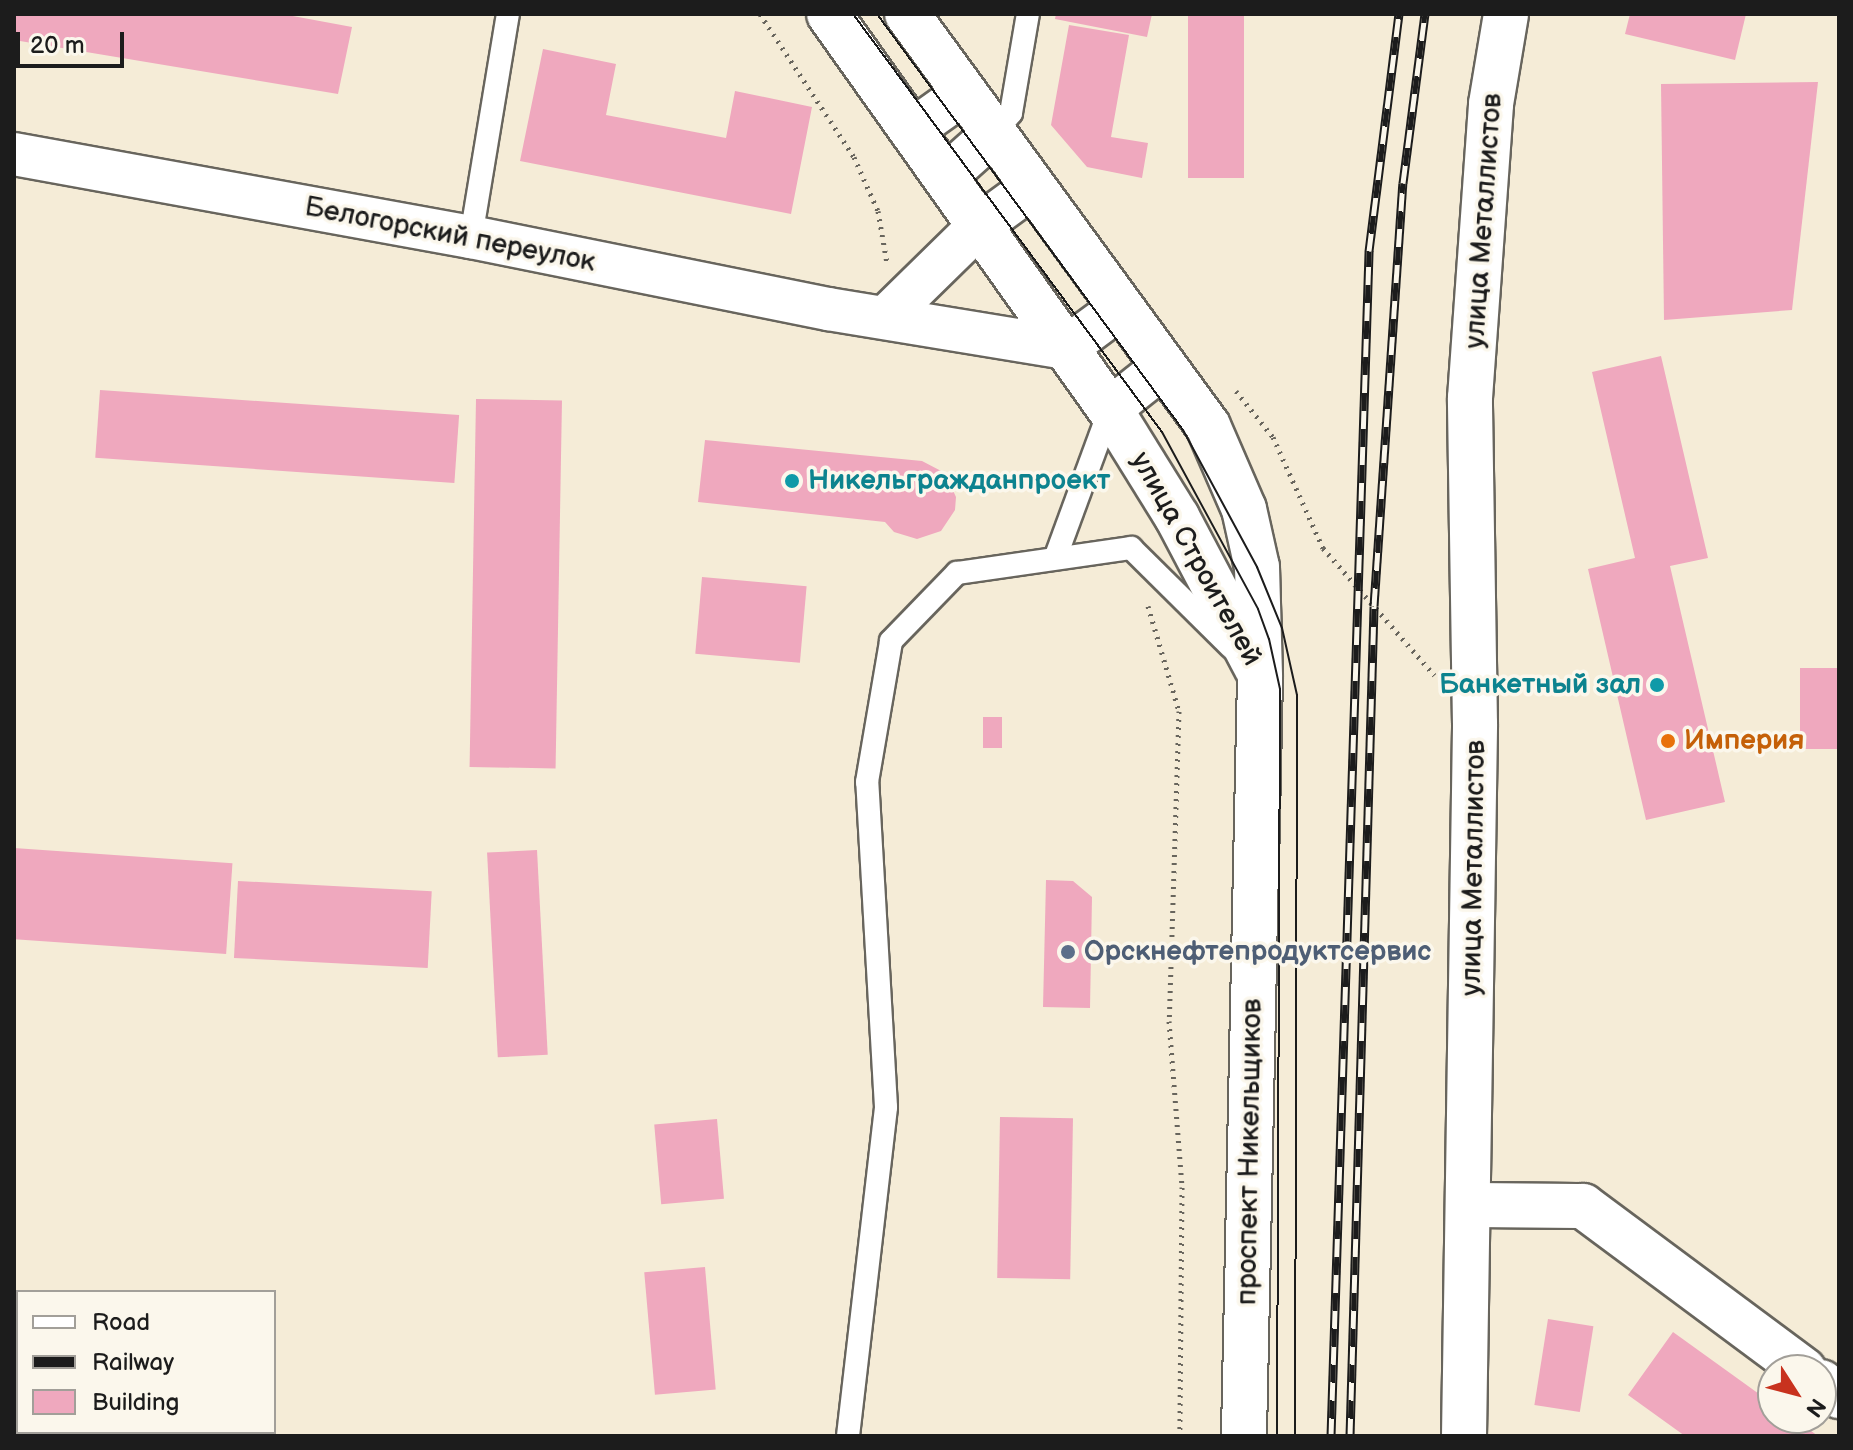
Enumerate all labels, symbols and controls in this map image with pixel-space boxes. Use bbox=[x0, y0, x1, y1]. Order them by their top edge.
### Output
scale bar bbox=[20, 16, 128, 66]
text: 20 m bbox=[30, 31, 85, 60]
street label: улица Металлистов bbox=[1458, 92, 1510, 350]
street label: Белогорский переулок bbox=[302, 190, 598, 280]
street label: улица Строителей bbox=[1123, 446, 1269, 672]
place label: Никельгражданпроект bbox=[808, 464, 1110, 498]
marker: Никельгражданпроект bbox=[783, 472, 801, 490]
place label: Банкетный зал bbox=[1439, 668, 1641, 702]
marker: Банкетный зал bbox=[1648, 676, 1666, 694]
place label: Империя bbox=[1684, 724, 1804, 758]
marker: Империя bbox=[1659, 732, 1677, 750]
street label: улица Металлистов bbox=[1455, 740, 1493, 996]
place label: Орскнефтепродуктсервис bbox=[1084, 935, 1432, 969]
marker: Орскнефтепродуктсервис bbox=[1059, 943, 1077, 961]
street label: проспект Никельщиков bbox=[1231, 998, 1269, 1306]
legend bbox=[16, 1290, 276, 1434]
text: Road bbox=[92, 1308, 150, 1337]
text: Railway bbox=[92, 1348, 174, 1377]
north arrow bbox=[1757, 1354, 1837, 1434]
text: Building bbox=[92, 1388, 179, 1417]
text: N bbox=[1799, 1393, 1831, 1422]

